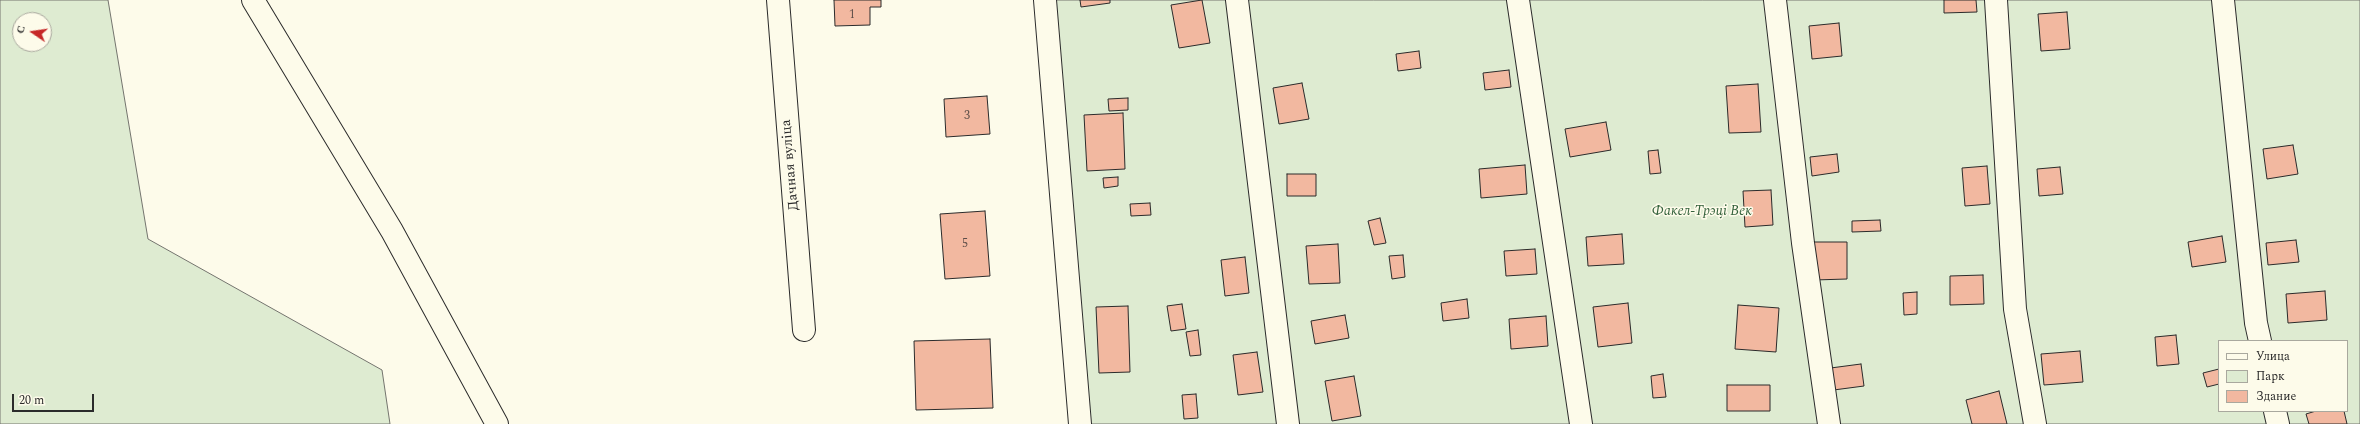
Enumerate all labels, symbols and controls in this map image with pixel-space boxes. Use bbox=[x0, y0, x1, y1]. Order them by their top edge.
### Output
house number: 1 bbox=[849, 9, 855, 23]
north arrow bbox=[12, 12, 52, 52]
text: С bbox=[12, 24, 30, 35]
house number: 3 bbox=[964, 110, 970, 124]
street label: Дачная вуліца bbox=[779, 119, 803, 211]
park label: Факел-Трэці Век bbox=[1652, 204, 1752, 220]
house number: 5 bbox=[962, 238, 968, 252]
legend bbox=[2218, 340, 2348, 412]
text: Улица bbox=[2256, 347, 2290, 366]
text: Парк bbox=[2256, 367, 2285, 386]
scale bar bbox=[14, 386, 96, 412]
text: Здание bbox=[2256, 387, 2296, 406]
text: 20 m bbox=[19, 391, 44, 410]

